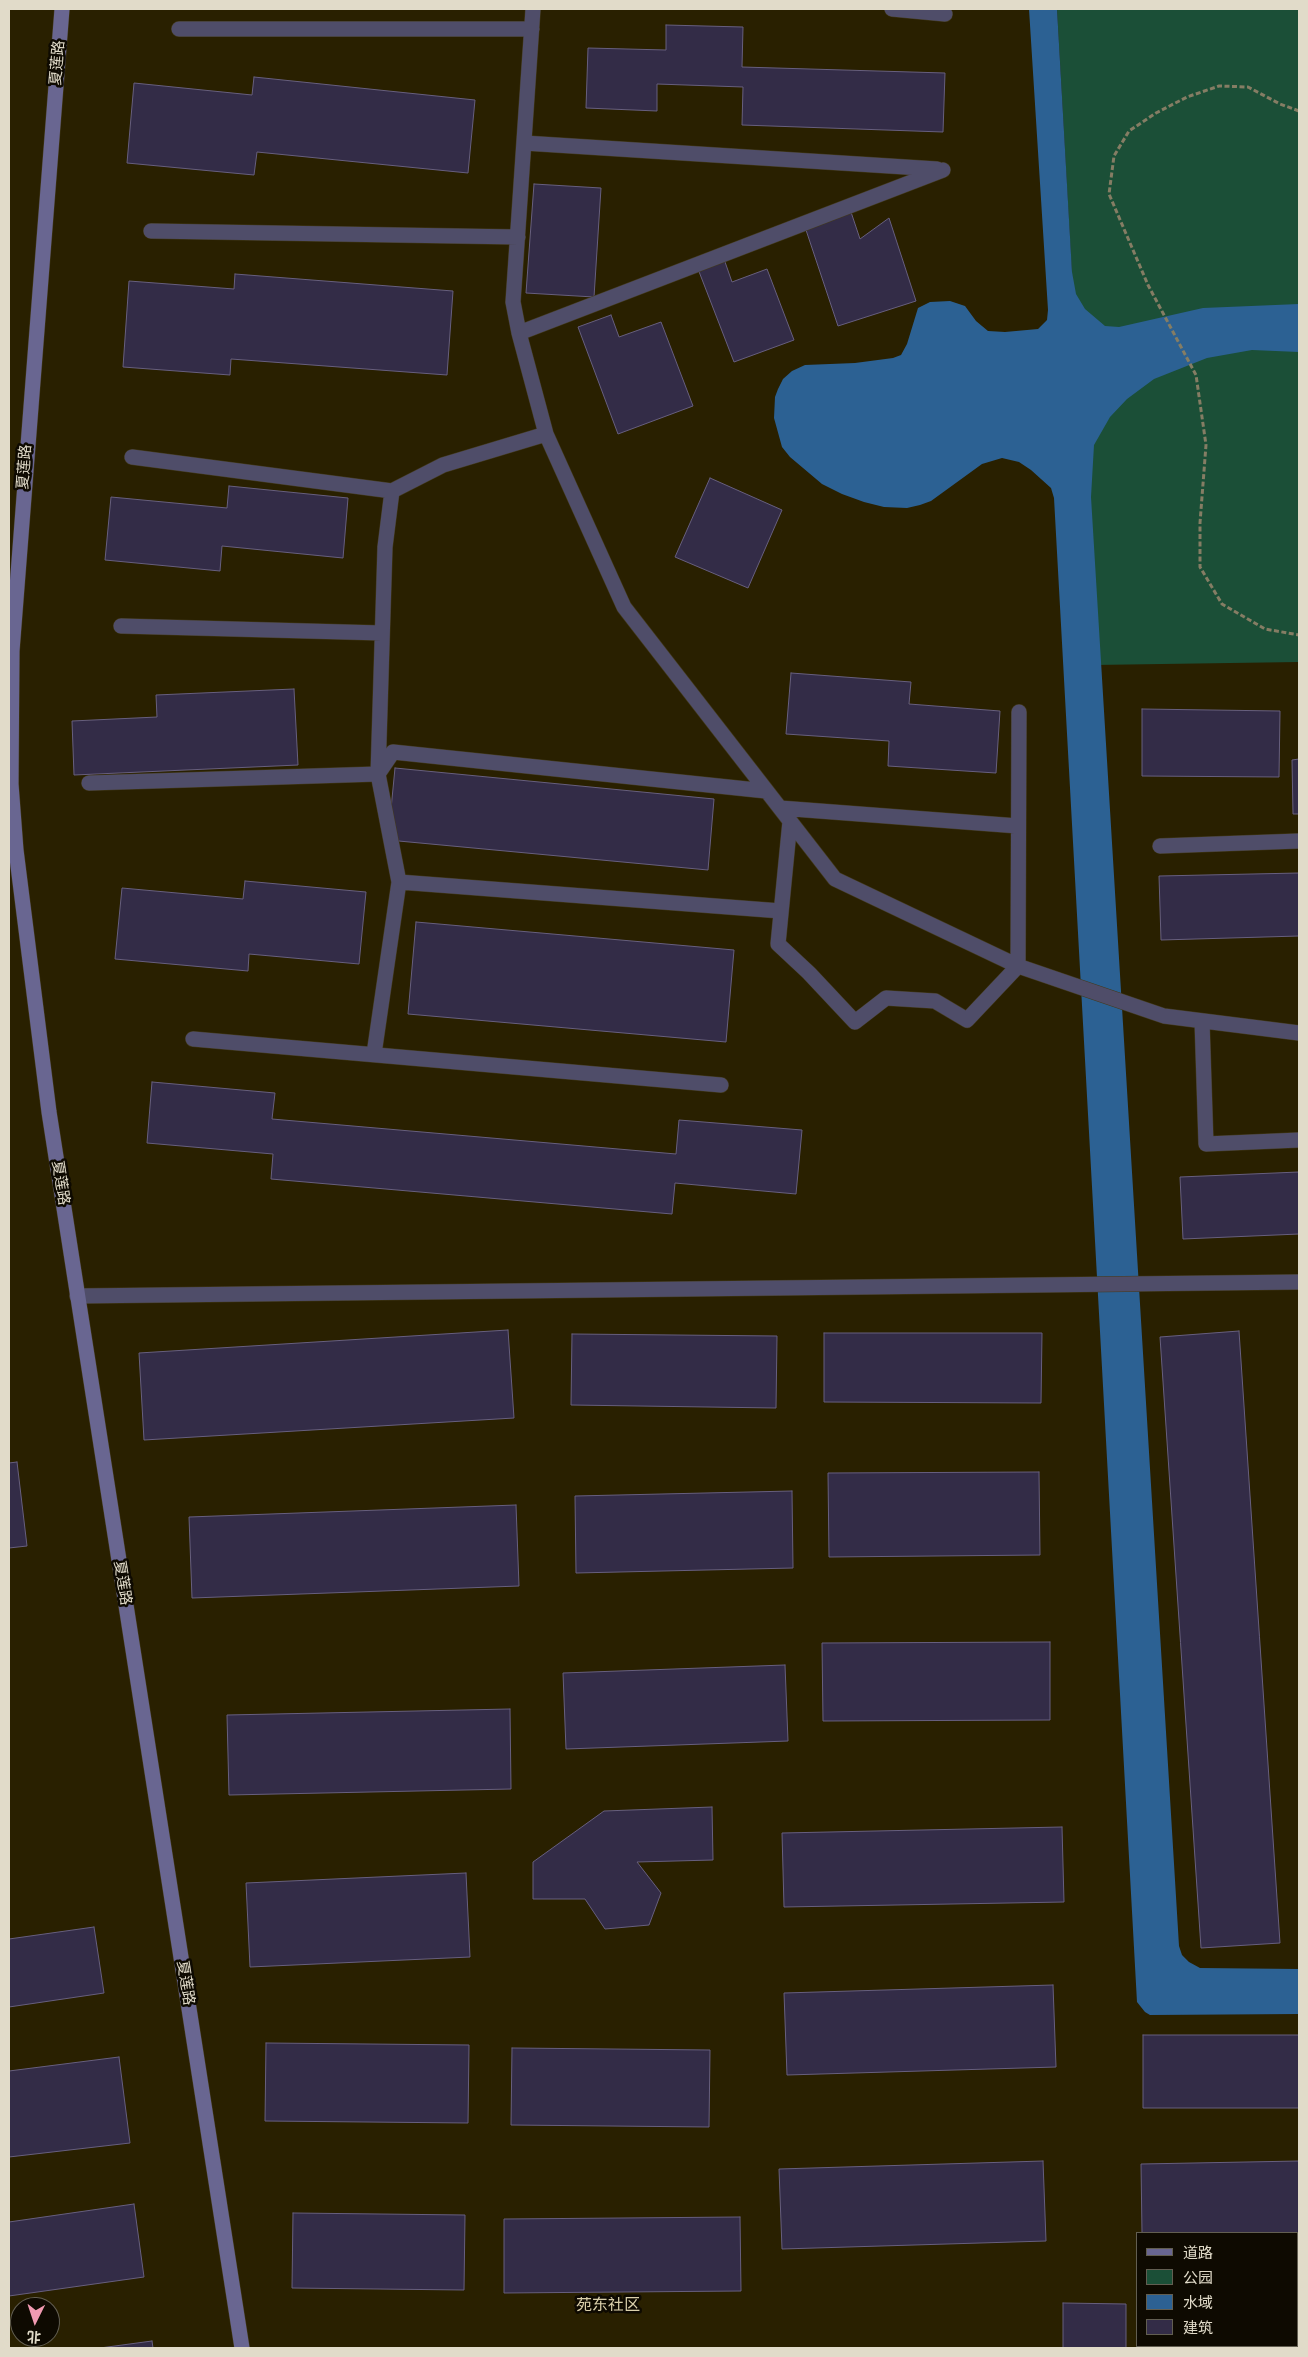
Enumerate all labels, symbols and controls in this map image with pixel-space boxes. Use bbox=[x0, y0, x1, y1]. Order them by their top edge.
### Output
street label: 夏莲路 bbox=[47, 40, 69, 86]
street label: 夏莲路 bbox=[14, 444, 36, 490]
street label: 夏莲路 bbox=[48, 1159, 72, 1207]
street label: 夏莲路 bbox=[110, 1559, 134, 1607]
street label: 夏莲路 bbox=[173, 1959, 197, 2007]
legend bbox=[1136, 2232, 1298, 2347]
text: 道路 bbox=[1183, 2244, 1213, 2262]
text: 公园 bbox=[1183, 2269, 1213, 2287]
text: 水域 bbox=[1183, 2294, 1213, 2312]
district label: 苑东社区 bbox=[576, 2296, 640, 2316]
north arrow bbox=[10, 2297, 60, 2347]
text: 建筑 bbox=[1183, 2319, 1213, 2337]
text: 北 bbox=[26, 2327, 42, 2345]

